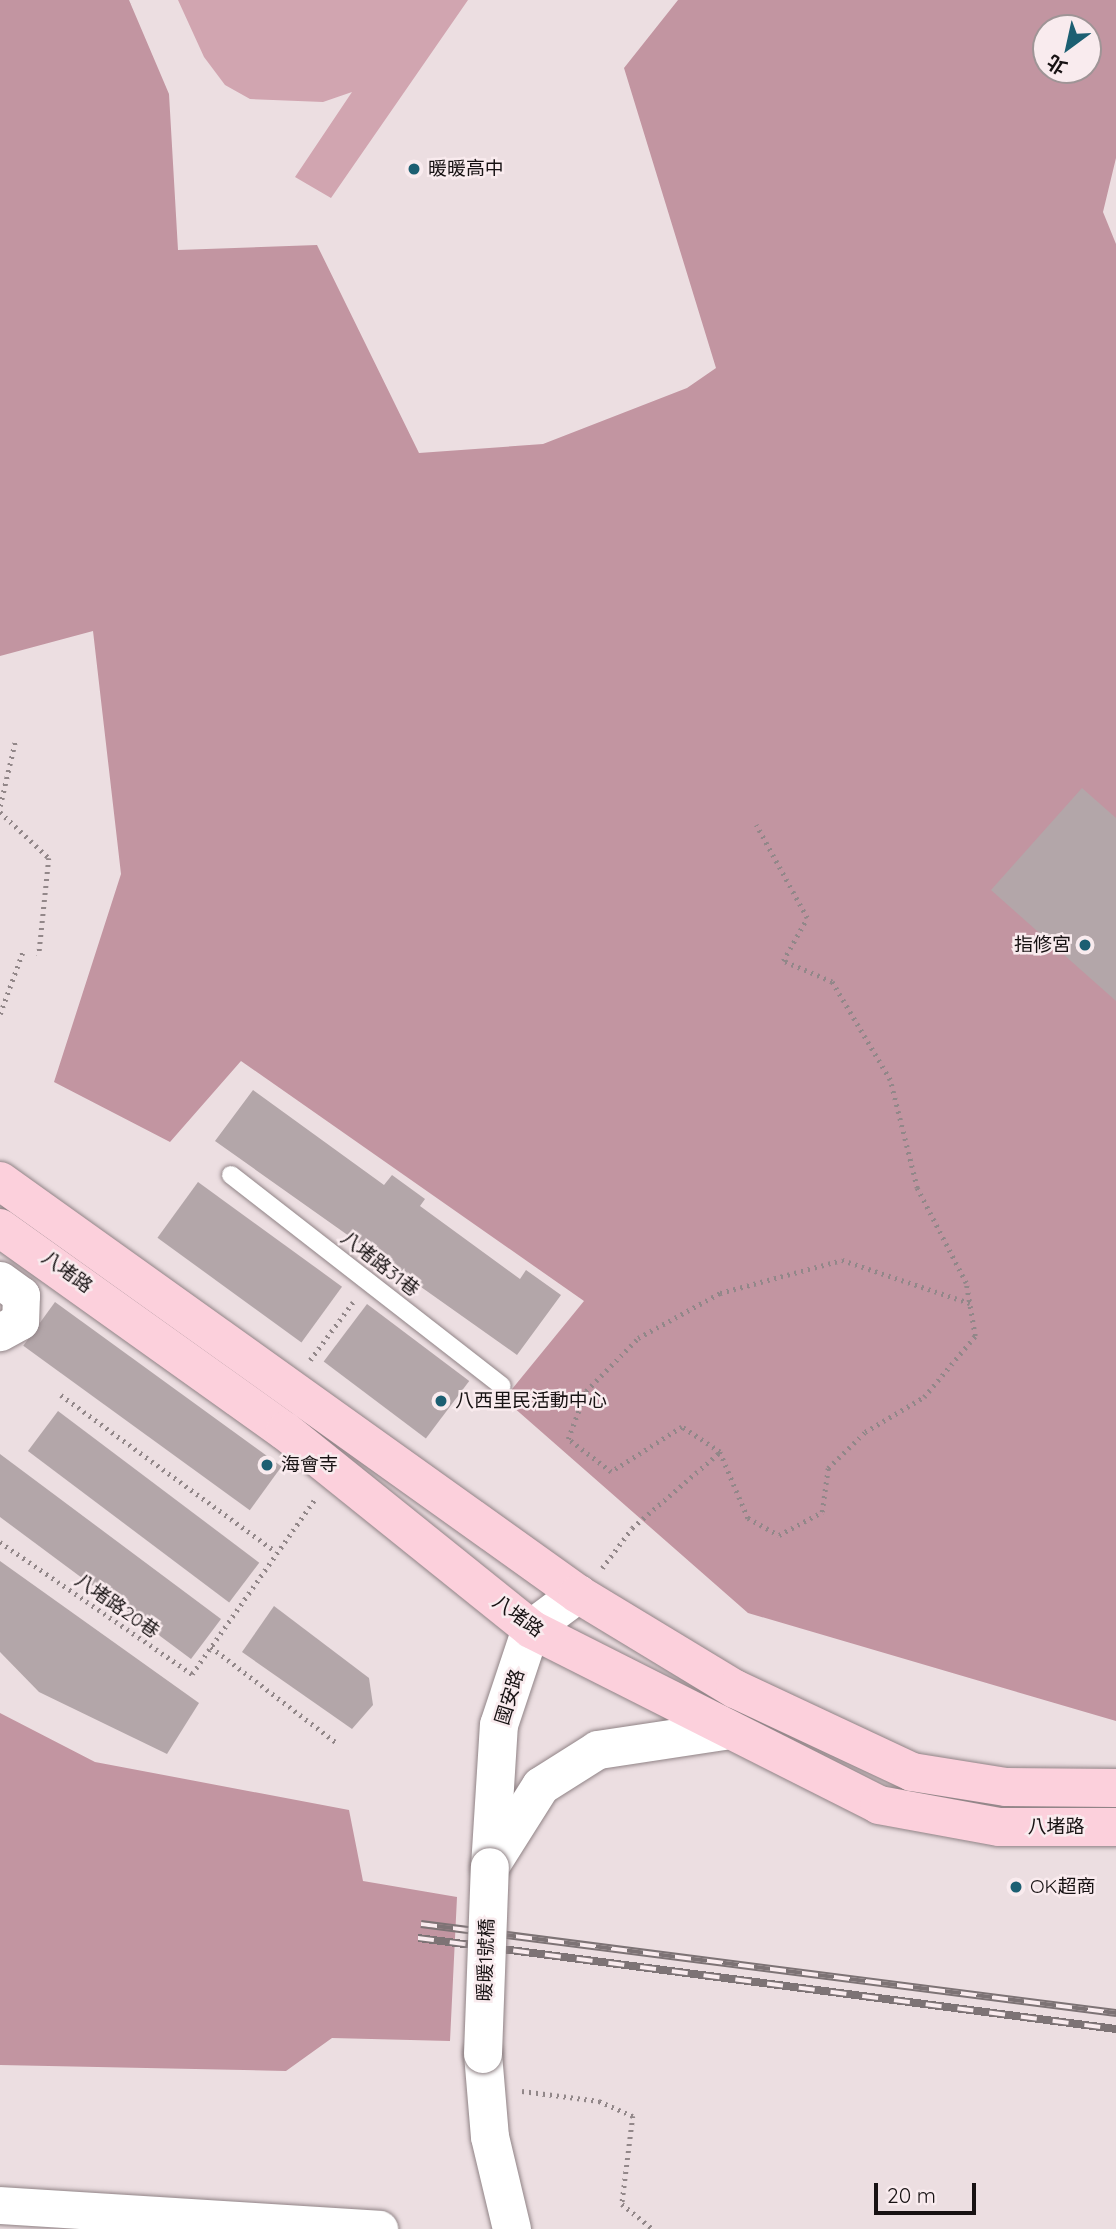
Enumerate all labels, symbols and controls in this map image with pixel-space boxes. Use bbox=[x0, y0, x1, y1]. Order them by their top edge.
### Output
north arrow bbox=[1032, 14, 1102, 84]
text: 北 bbox=[1042, 50, 1071, 80]
place label: 暖暖高中 bbox=[428, 158, 504, 180]
marker: 暖暖高中 bbox=[406, 161, 422, 177]
place label: 指修宮 bbox=[1014, 934, 1071, 956]
marker: 指修宮 bbox=[1077, 937, 1093, 953]
street label: 八堵路31巷 bbox=[336, 1226, 424, 1302]
street label: 八堵路 bbox=[37, 1246, 97, 1298]
place label: 八西里民活動中心 bbox=[455, 1390, 607, 1412]
marker: 八西里民活動中心 bbox=[433, 1393, 449, 1409]
place label: 海會寺 bbox=[281, 1454, 338, 1476]
marker: 海會寺 bbox=[259, 1457, 275, 1473]
street label: 八堵路20巷 bbox=[70, 1569, 164, 1643]
street label: 八堵路 bbox=[488, 1590, 548, 1642]
street label: 國安路 bbox=[491, 1666, 529, 1728]
street label: 八堵路 bbox=[1028, 1816, 1084, 1838]
place label: OK超商 bbox=[1030, 1876, 1095, 1898]
marker: OK超商 bbox=[1008, 1879, 1024, 1895]
street label: 暖暖1號橋 bbox=[473, 1918, 499, 2002]
scale bar bbox=[878, 2170, 979, 2214]
text: 20 m bbox=[887, 2182, 936, 2208]

